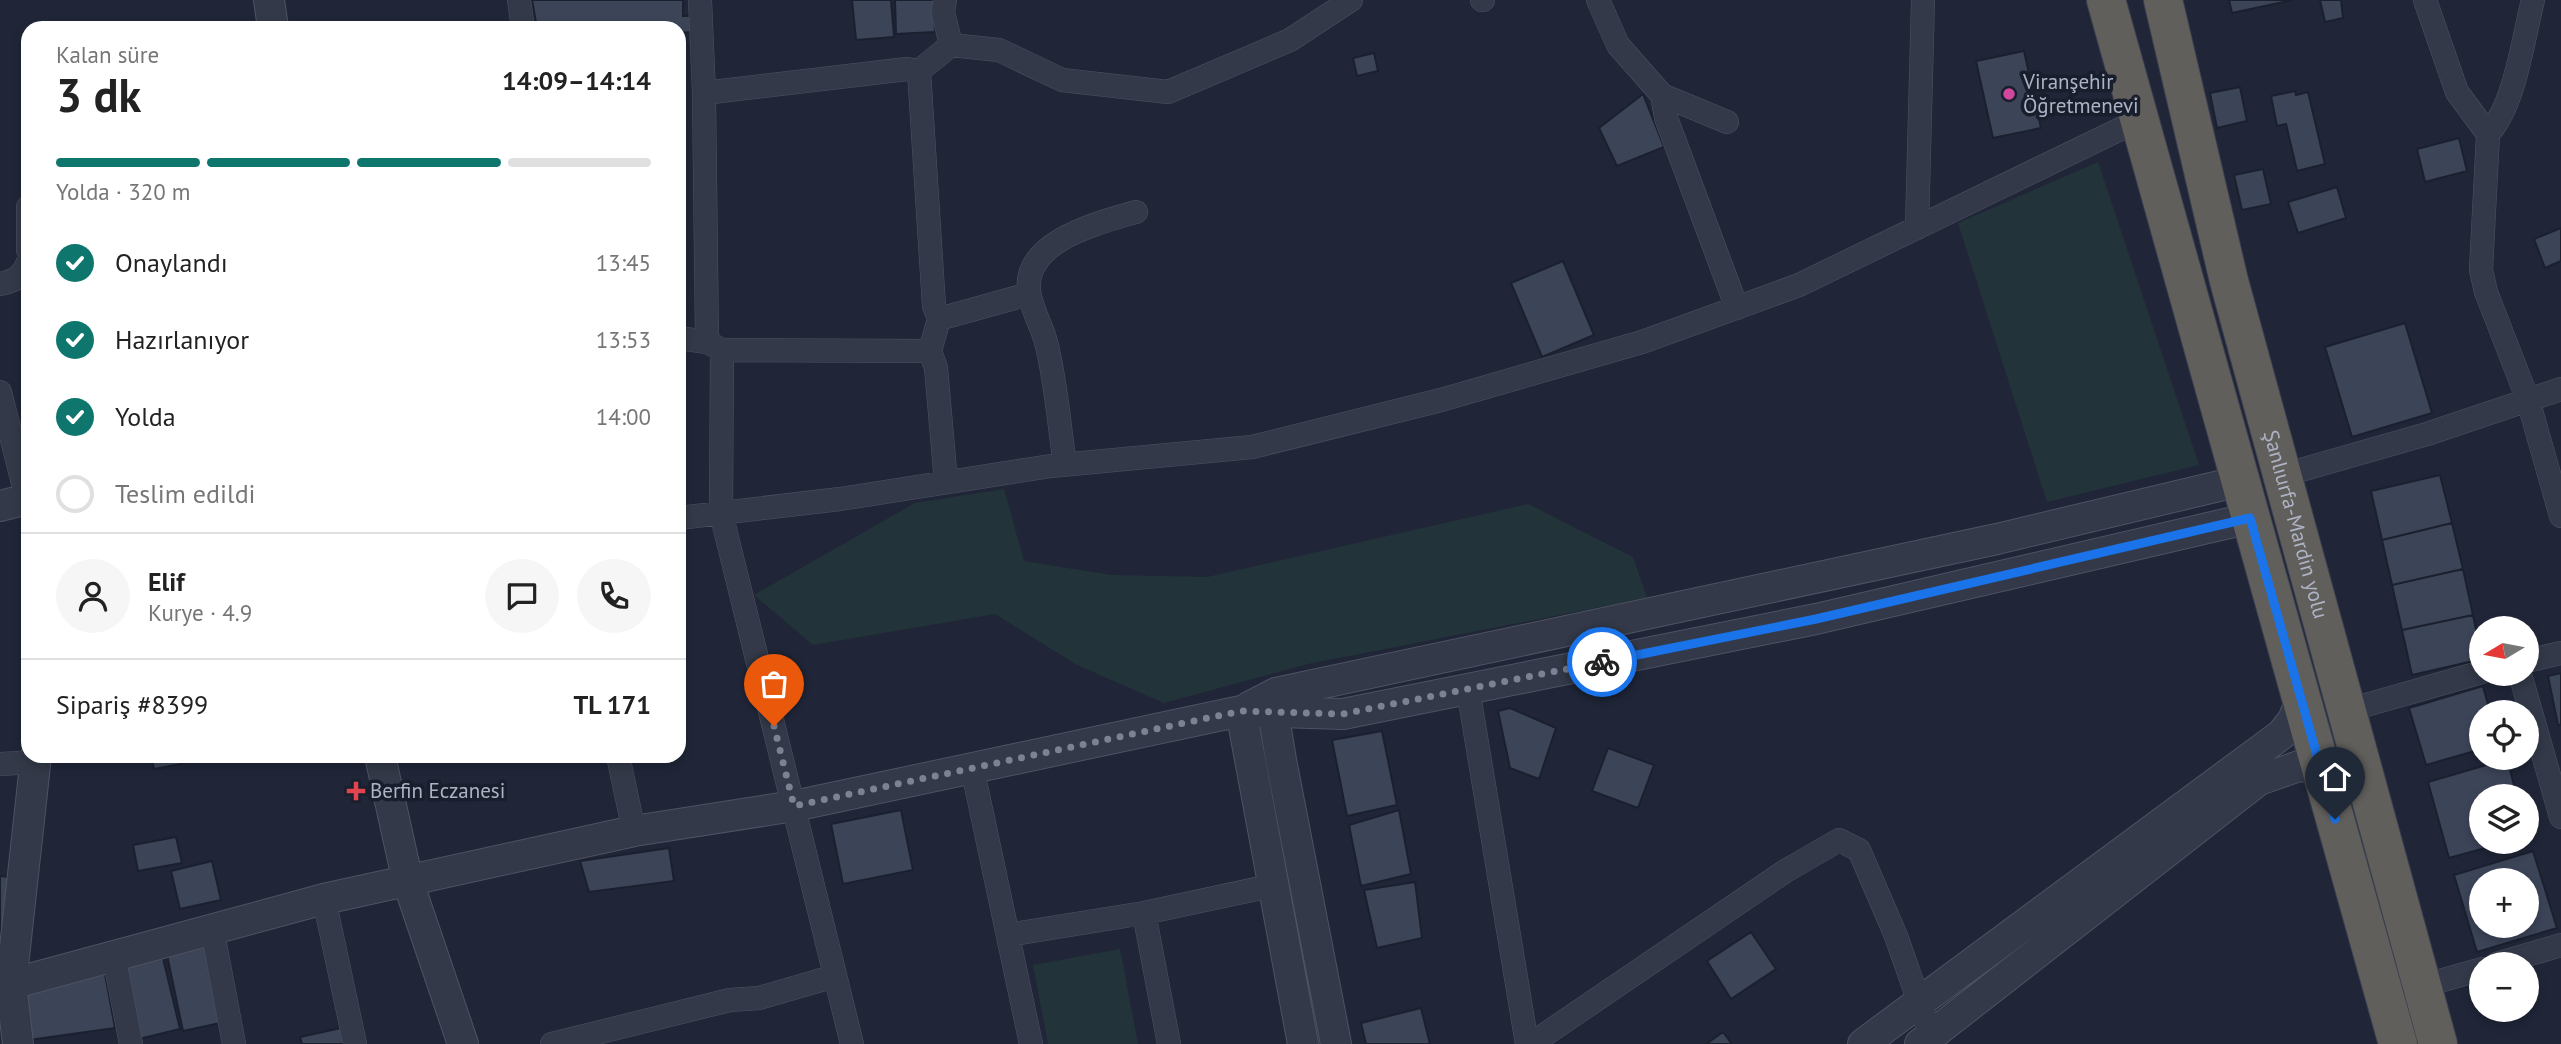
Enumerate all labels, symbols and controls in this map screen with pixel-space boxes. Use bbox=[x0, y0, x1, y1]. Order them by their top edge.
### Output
text: Kalan süre bbox=[56, 40, 159, 69]
text: 14:09–14:14 bbox=[502, 64, 651, 97]
text: 3 dk bbox=[56, 65, 141, 125]
place label: Viranşehir Öğretmenevi bbox=[2022, 68, 2139, 119]
marker: Viranşehir Öğretmenevi bbox=[2001, 86, 2017, 102]
text: Yolda · 320 m bbox=[56, 177, 191, 206]
icon: check bbox=[56, 244, 94, 282]
text: Onaylandı bbox=[115, 246, 228, 279]
text: 13:45 bbox=[596, 248, 651, 277]
icon: check bbox=[56, 321, 94, 359]
text: Hazırlanıyor bbox=[115, 323, 249, 356]
text: 13:53 bbox=[596, 325, 651, 354]
icon: check bbox=[56, 398, 94, 436]
text: Yolda bbox=[115, 400, 176, 433]
text: 14:00 bbox=[596, 402, 651, 431]
street label: Şanlıurfa-Mardin yolu bbox=[2257, 427, 2335, 622]
text: Teslim edildi bbox=[115, 477, 256, 510]
button: person bbox=[56, 559, 130, 633]
button: chat bbox=[485, 559, 559, 633]
button: phone bbox=[577, 559, 651, 633]
text: Elif bbox=[148, 565, 185, 598]
text: Kurye · 4.9 bbox=[148, 598, 252, 627]
north arrow bbox=[2469, 616, 2539, 686]
map controls bbox=[2469, 616, 2539, 1022]
courier bbox=[1567, 627, 1637, 697]
icon: bike bbox=[1583, 643, 1621, 681]
pin bbox=[744, 654, 804, 726]
icon: bag bbox=[755, 665, 793, 703]
text: Sipariş #8399 bbox=[56, 688, 208, 721]
text: TL 171 bbox=[573, 688, 651, 721]
button: locate bbox=[2469, 700, 2539, 770]
pin bbox=[2305, 747, 2365, 819]
icon: home bbox=[2316, 758, 2354, 796]
place label: Berfin Eczanesi bbox=[370, 777, 505, 804]
marker: Berfin Eczanesi bbox=[348, 783, 364, 799]
button: layers bbox=[2469, 784, 2539, 854]
button: + bbox=[2469, 868, 2539, 938]
button: − bbox=[2469, 952, 2539, 1022]

